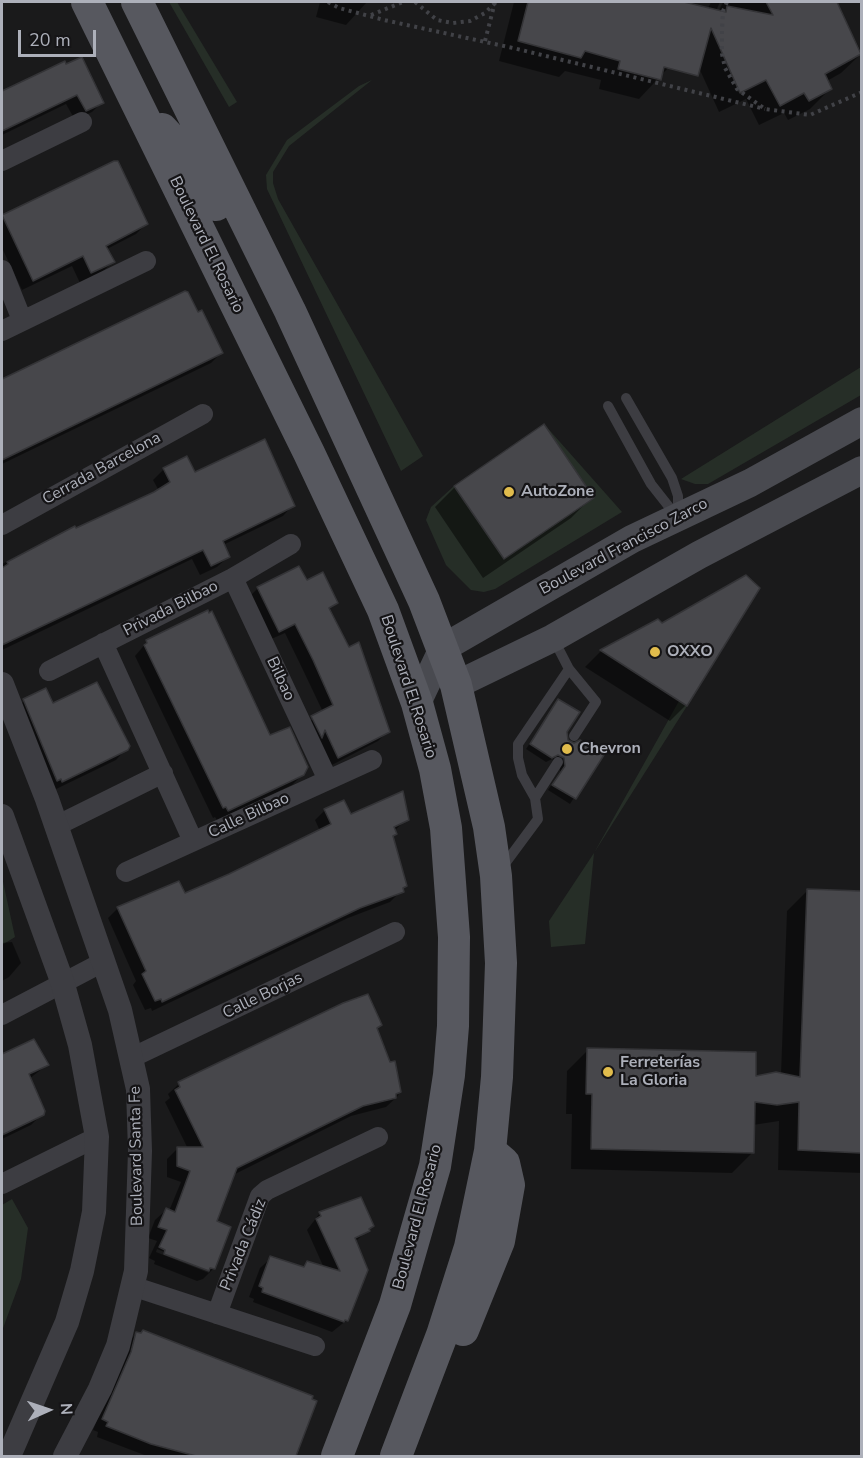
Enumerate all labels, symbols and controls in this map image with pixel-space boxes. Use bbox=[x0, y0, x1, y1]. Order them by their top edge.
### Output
scale bar bbox=[21, 18, 99, 56]
text: 20 m bbox=[29, 28, 71, 52]
street label: Boulevard El Rosario bbox=[165, 174, 247, 316]
street label: Cerrada Barcelona bbox=[39, 429, 165, 509]
place label: AutoZone bbox=[521, 482, 594, 502]
marker: AutoZone bbox=[502, 485, 516, 499]
street label: Boulevard Francisco Zarco bbox=[537, 494, 711, 600]
street label: Privada Bilbao bbox=[120, 577, 222, 641]
street label: Boulevard El Rosario bbox=[376, 613, 440, 761]
place label: OXXO bbox=[667, 642, 713, 662]
marker: OXXO bbox=[648, 645, 662, 659]
street label: Bilbao bbox=[262, 654, 298, 704]
place label: Chevron bbox=[579, 739, 641, 759]
marker: Chevron bbox=[560, 742, 574, 756]
street label: Calle Bilbao bbox=[206, 789, 292, 843]
street label: Calle Borjas bbox=[220, 968, 306, 1024]
place label: Ferreterías La Gloria bbox=[620, 1053, 700, 1091]
marker: Ferreterías La Gloria bbox=[601, 1065, 615, 1079]
street label: Boulevard Santa Fe bbox=[126, 1086, 148, 1226]
street label: Boulevard El Rosario bbox=[389, 1142, 447, 1292]
street label: Privada Cádiz bbox=[217, 1196, 271, 1294]
north arrow bbox=[18, 1380, 78, 1440]
text: N bbox=[55, 1403, 77, 1416]

